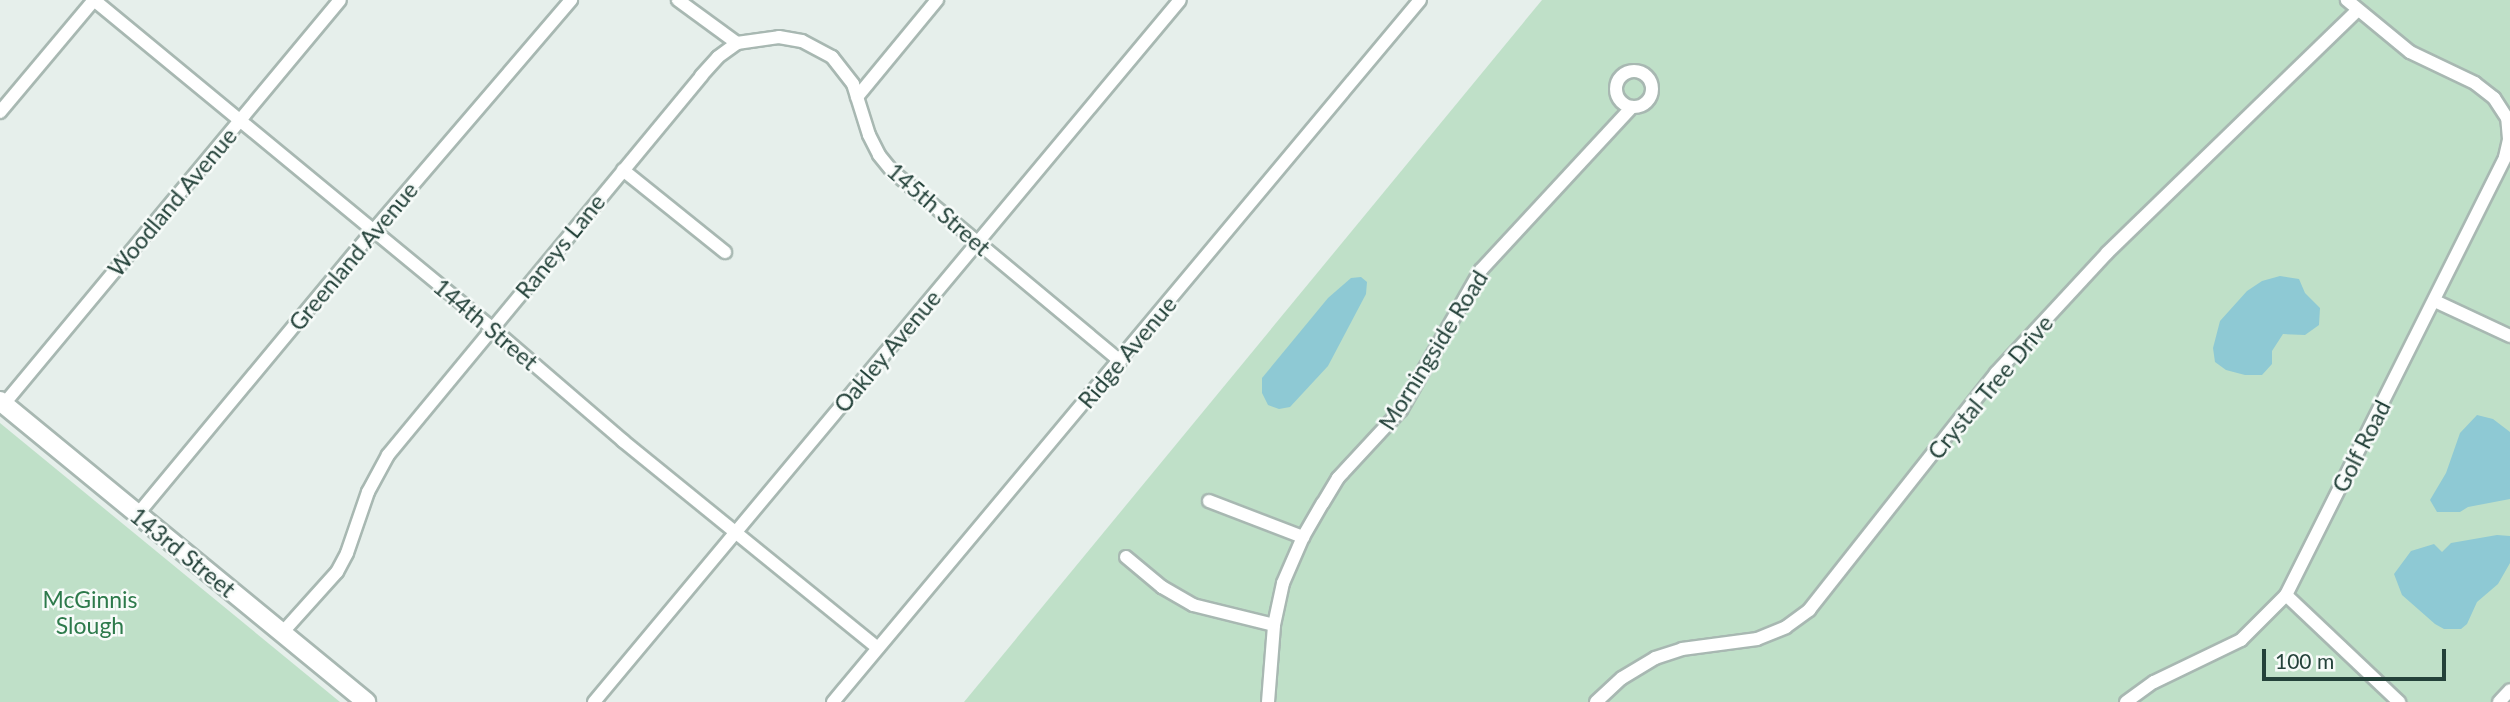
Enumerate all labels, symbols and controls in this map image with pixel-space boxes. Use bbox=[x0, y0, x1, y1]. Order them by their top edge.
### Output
street label: Woodland Avenue bbox=[102, 122, 242, 282]
street label: 145th Street bbox=[882, 157, 996, 261]
street label: Greenland Avenue bbox=[283, 176, 423, 336]
street label: Raneys Lane bbox=[510, 188, 610, 304]
street label: Morningside Road bbox=[1373, 265, 1493, 435]
street label: 144th Street bbox=[428, 272, 544, 376]
street label: Oakley Avenue bbox=[827, 284, 947, 418]
street label: Ridge Avenue bbox=[1072, 290, 1182, 414]
street label: Crystal Tree Drive bbox=[1922, 309, 2058, 465]
street label: Golf Road bbox=[2326, 395, 2396, 497]
street label: 143rd Street bbox=[125, 501, 241, 603]
park label: McGinnis Slough bbox=[42, 585, 138, 639]
scale bar bbox=[2265, 636, 2449, 680]
text: 100 m bbox=[2275, 648, 2334, 673]

